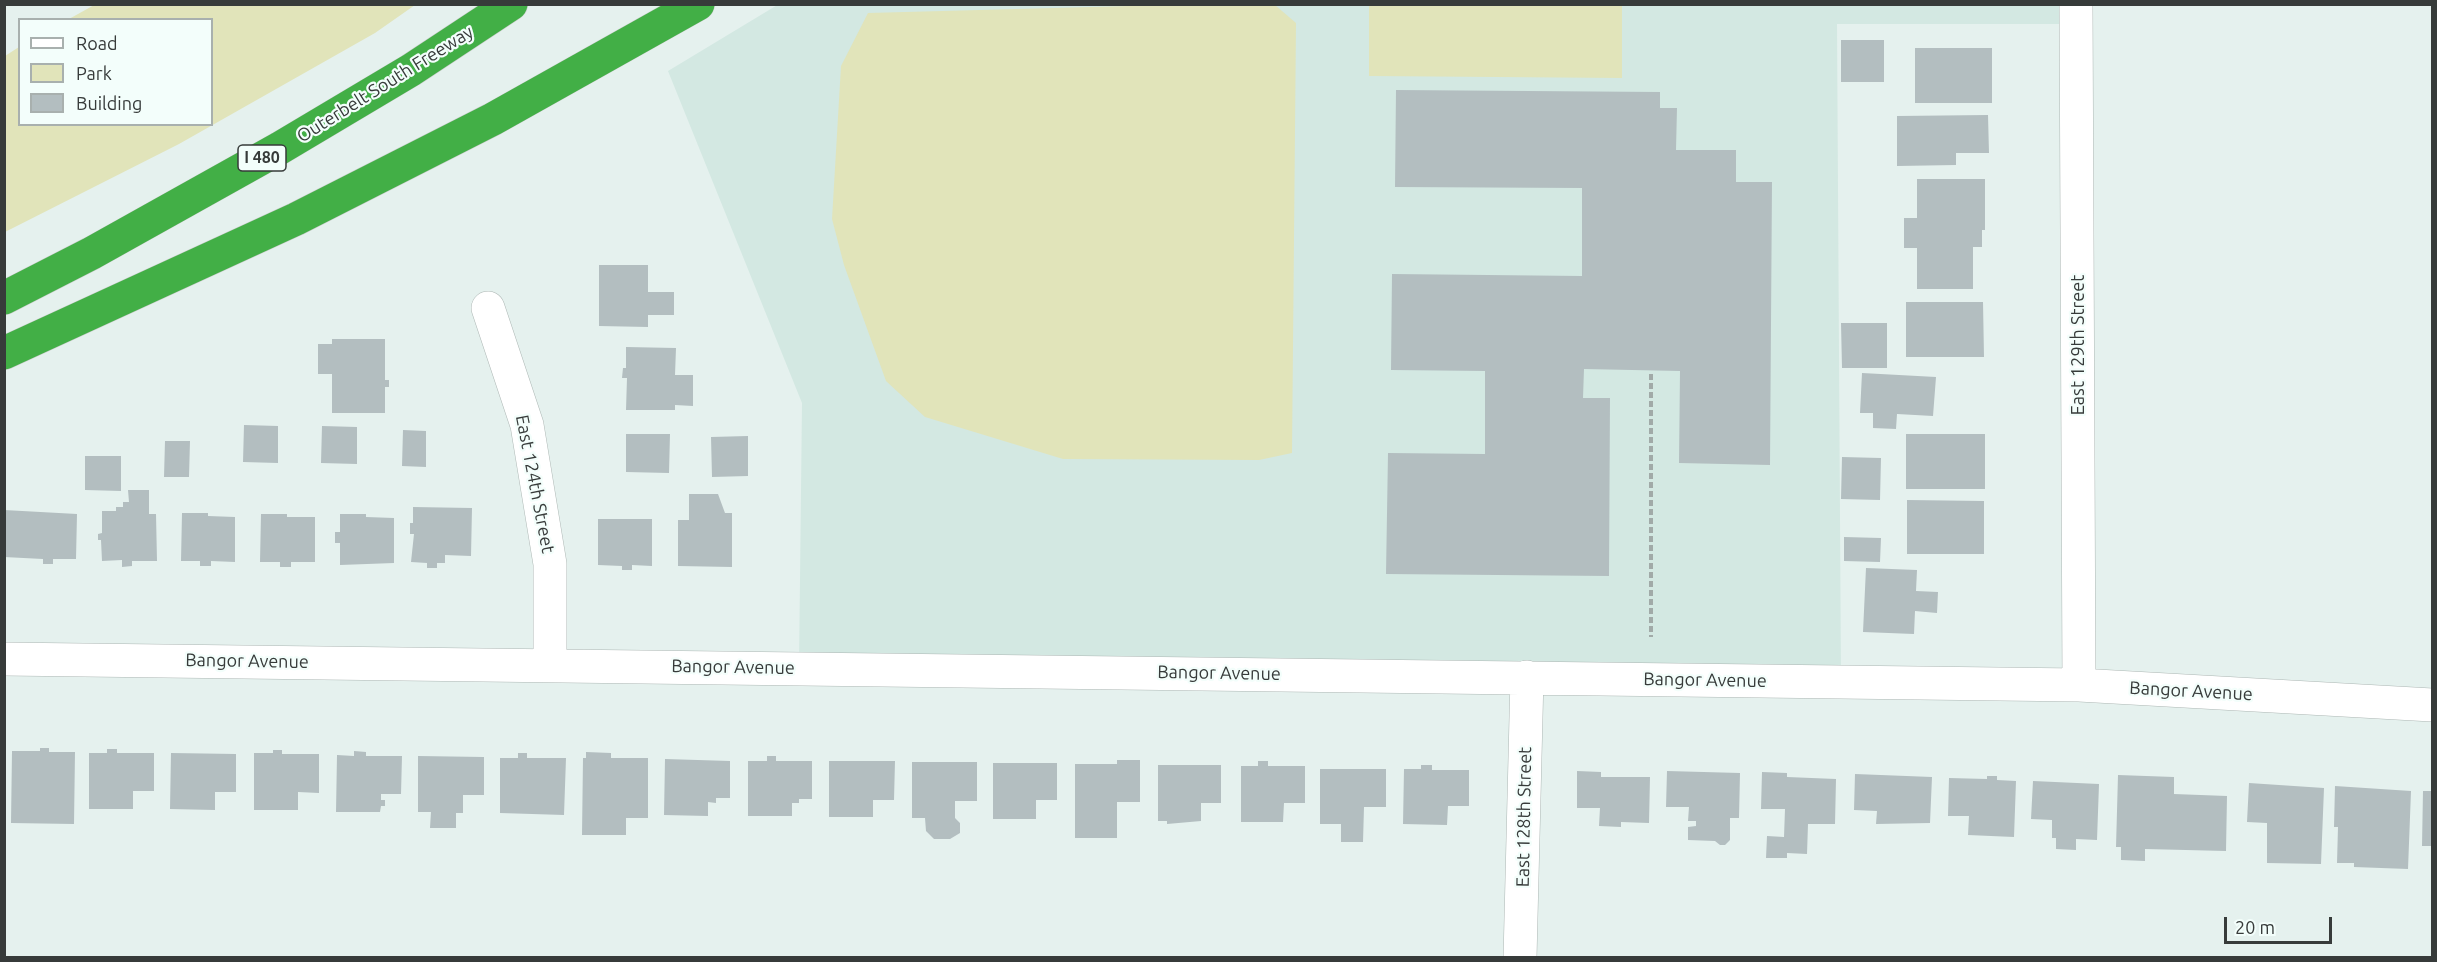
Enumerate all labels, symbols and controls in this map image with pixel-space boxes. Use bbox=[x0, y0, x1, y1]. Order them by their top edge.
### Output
legend bbox=[18, 18, 213, 126]
street label: Outerbelt South Freeway bbox=[293, 21, 477, 147]
text: Road bbox=[76, 33, 118, 53]
text: Park bbox=[76, 63, 112, 83]
text: Building bbox=[76, 93, 142, 113]
road number: I 480 bbox=[238, 145, 286, 171]
street label: East 129th Street bbox=[2067, 275, 2089, 415]
street label: East 124th Street bbox=[511, 413, 559, 555]
street label: Bangor Avenue bbox=[185, 649, 309, 673]
street label: Bangor Avenue bbox=[671, 655, 795, 679]
street label: Bangor Avenue bbox=[1157, 661, 1281, 685]
street label: Bangor Avenue bbox=[1643, 668, 1767, 692]
street label: Bangor Avenue bbox=[2129, 677, 2253, 705]
street label: East 128th Street bbox=[1512, 747, 1536, 887]
scale bar bbox=[2227, 905, 2335, 943]
text: 20 m bbox=[2235, 917, 2275, 937]

